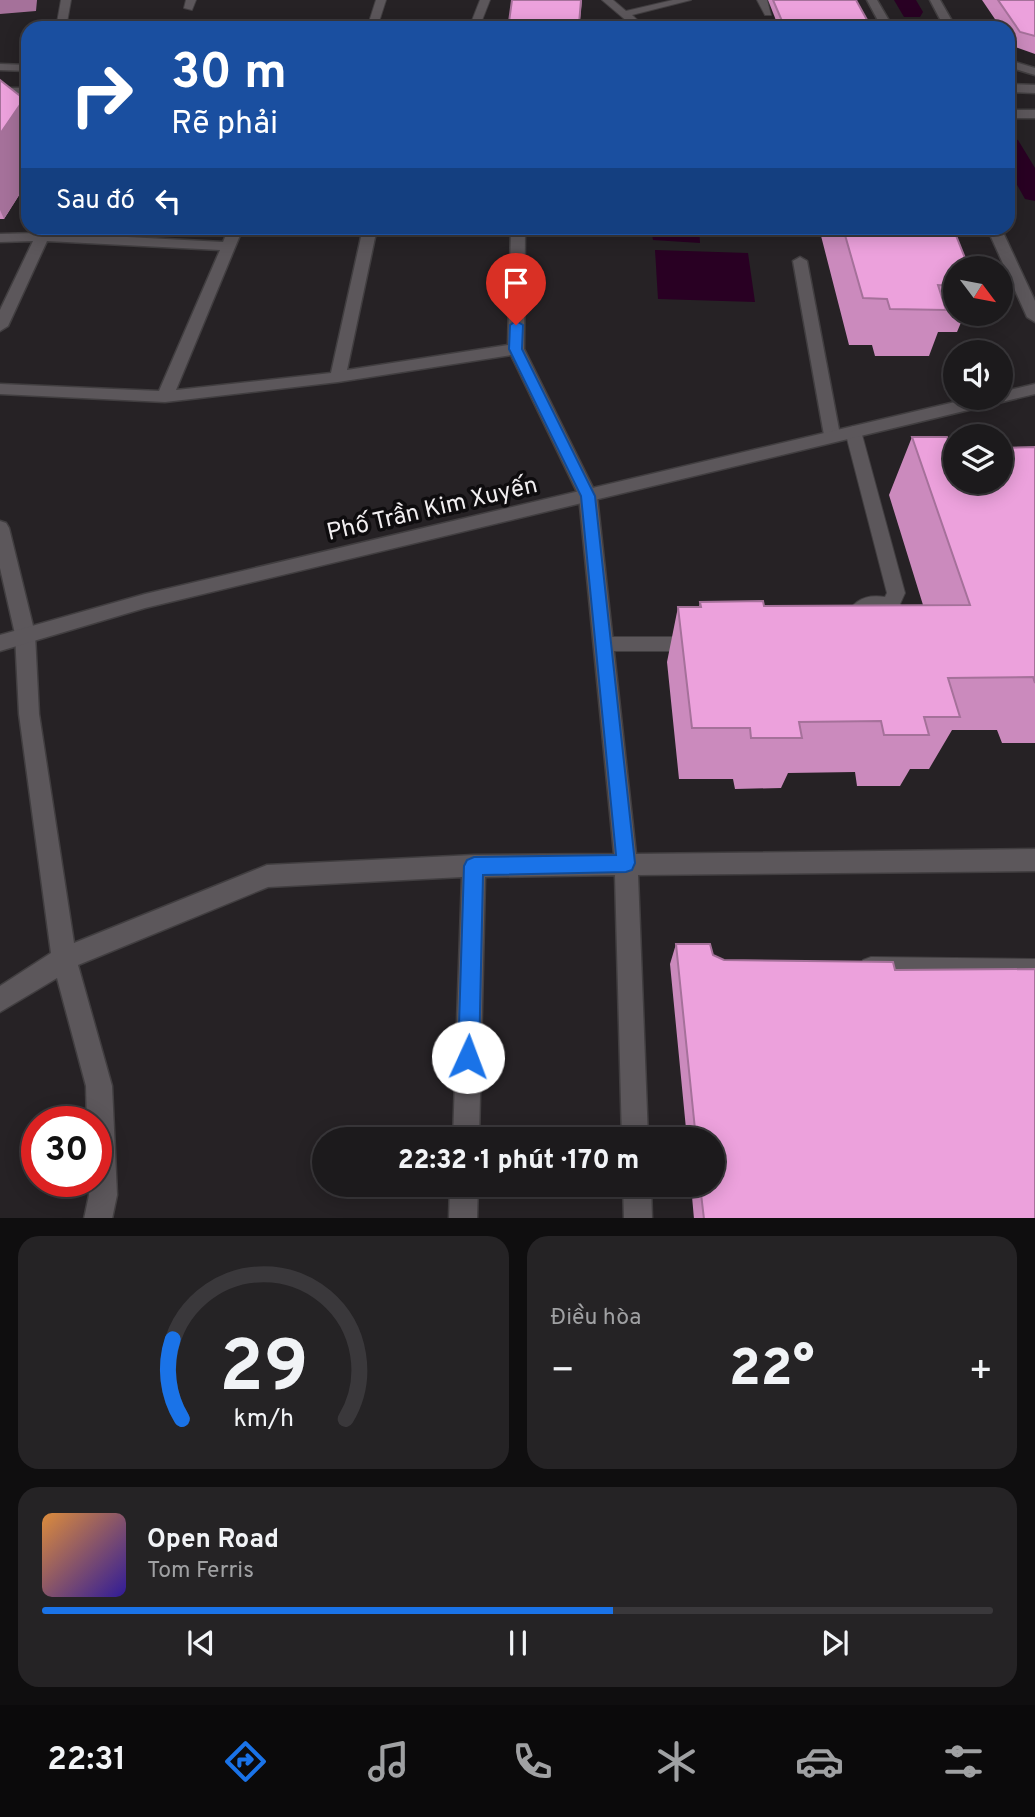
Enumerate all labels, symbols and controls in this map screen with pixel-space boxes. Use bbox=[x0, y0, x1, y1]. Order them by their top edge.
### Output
text: 30 m bbox=[171, 44, 287, 106]
icon: right bbox=[56, 49, 147, 140]
text: Rẽ phải bbox=[171, 105, 278, 145]
icon: left bbox=[149, 182, 187, 220]
text: Sau đó bbox=[56, 185, 135, 218]
pin bbox=[486, 253, 546, 325]
north arrow bbox=[943, 256, 1013, 326]
map controls bbox=[943, 256, 1013, 494]
icon: arrive bbox=[497, 264, 535, 302]
button: sound bbox=[943, 340, 1013, 410]
button: layers bbox=[943, 424, 1013, 494]
street label: Phố Trần Kim Xuyến bbox=[324, 470, 541, 549]
position arrow bbox=[431, 1020, 505, 1094]
speed limit sign: 30 bbox=[21, 1106, 112, 1197]
text: 22:32 · 1 phút · 170 m bbox=[398, 1145, 639, 1178]
text: Điều hòa bbox=[551, 1304, 641, 1333]
text: 29 bbox=[219, 1325, 308, 1417]
text: 22° bbox=[729, 1338, 814, 1404]
text: − bbox=[551, 1348, 575, 1397]
text: + bbox=[968, 1348, 993, 1397]
text: km/h bbox=[233, 1403, 294, 1435]
text: Open Road bbox=[147, 1524, 279, 1557]
text: Tom Ferris bbox=[147, 1557, 254, 1586]
icon: previous bbox=[182, 1624, 220, 1662]
icon: pause bbox=[499, 1624, 537, 1662]
icon: next bbox=[816, 1624, 854, 1662]
icon: directions bbox=[221, 1737, 270, 1786]
icon: music bbox=[364, 1737, 413, 1786]
icon: phone bbox=[508, 1737, 557, 1786]
icon: climate bbox=[652, 1737, 701, 1786]
icon: car bbox=[795, 1737, 844, 1786]
icon: filters bbox=[939, 1737, 988, 1786]
text: 22:31 bbox=[47, 1741, 126, 1781]

